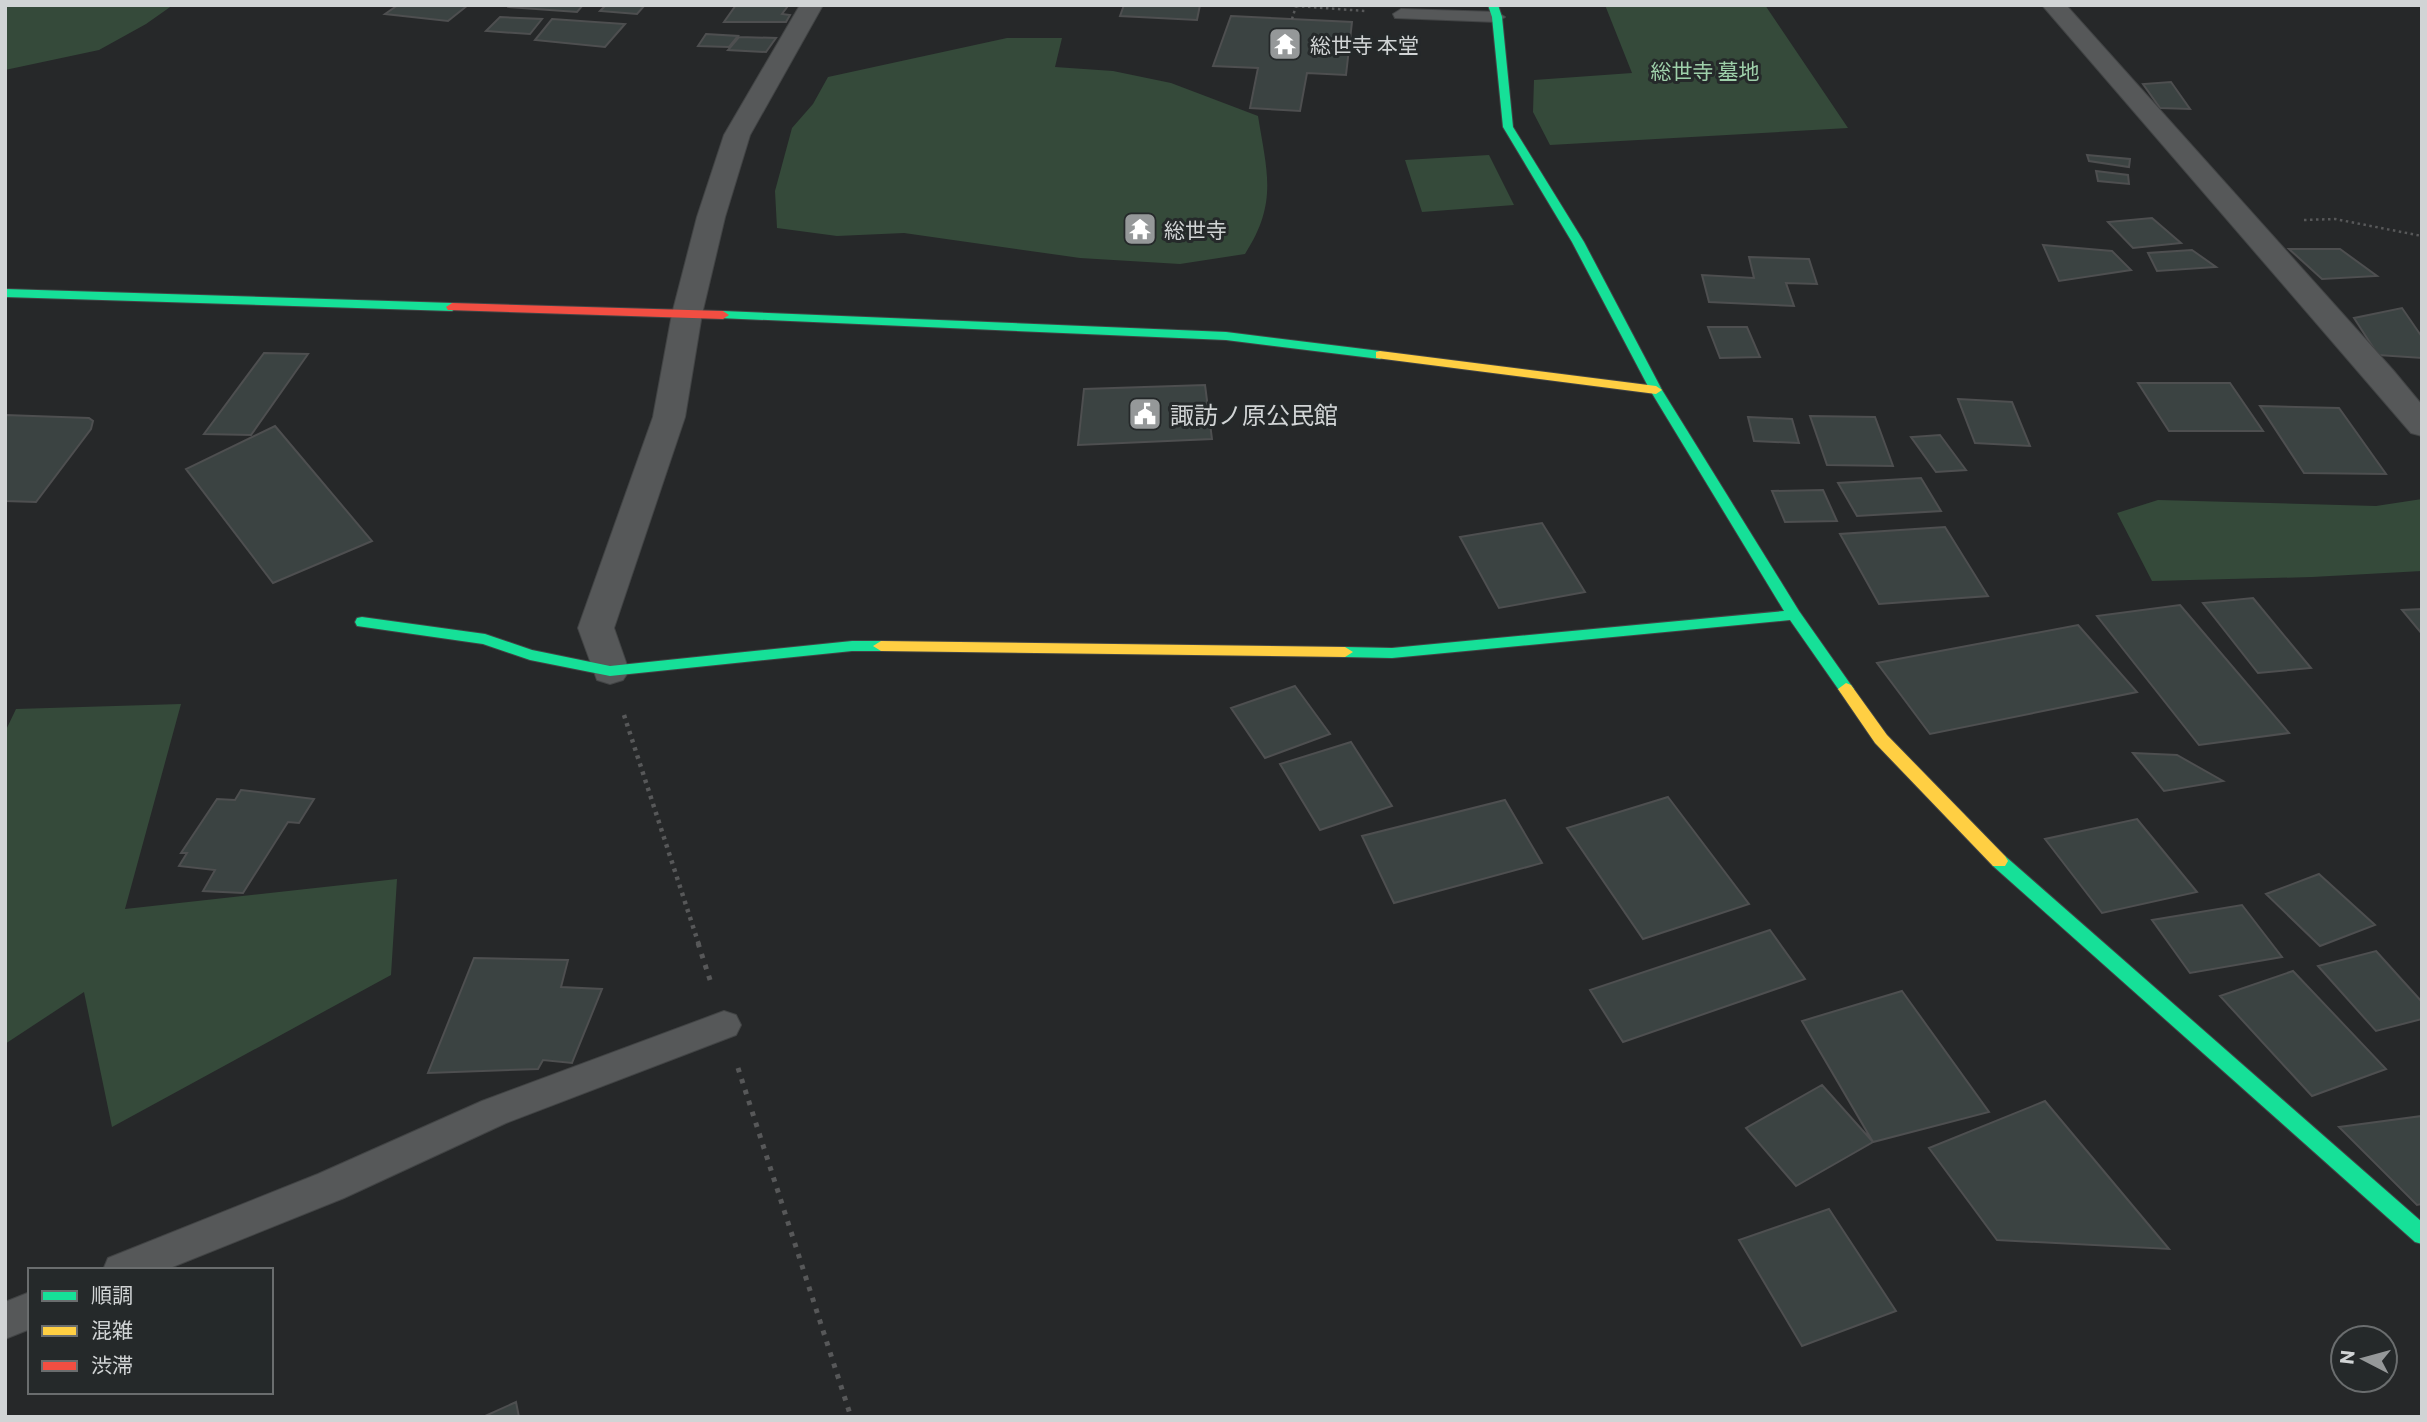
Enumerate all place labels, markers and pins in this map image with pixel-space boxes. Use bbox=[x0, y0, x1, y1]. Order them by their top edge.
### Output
temple icon: 総世寺 本堂 bbox=[1266, 25, 1304, 63]
place label: 総世寺 本堂 bbox=[1310, 32, 1419, 57]
temple icon: 総世寺 bbox=[1121, 210, 1159, 248]
place label: 総世寺 bbox=[1164, 217, 1227, 242]
public building icon: 諏訪ノ原公民館 bbox=[1126, 395, 1164, 433]
place label: 諏訪ノ原公民館 bbox=[1170, 400, 1338, 429]

